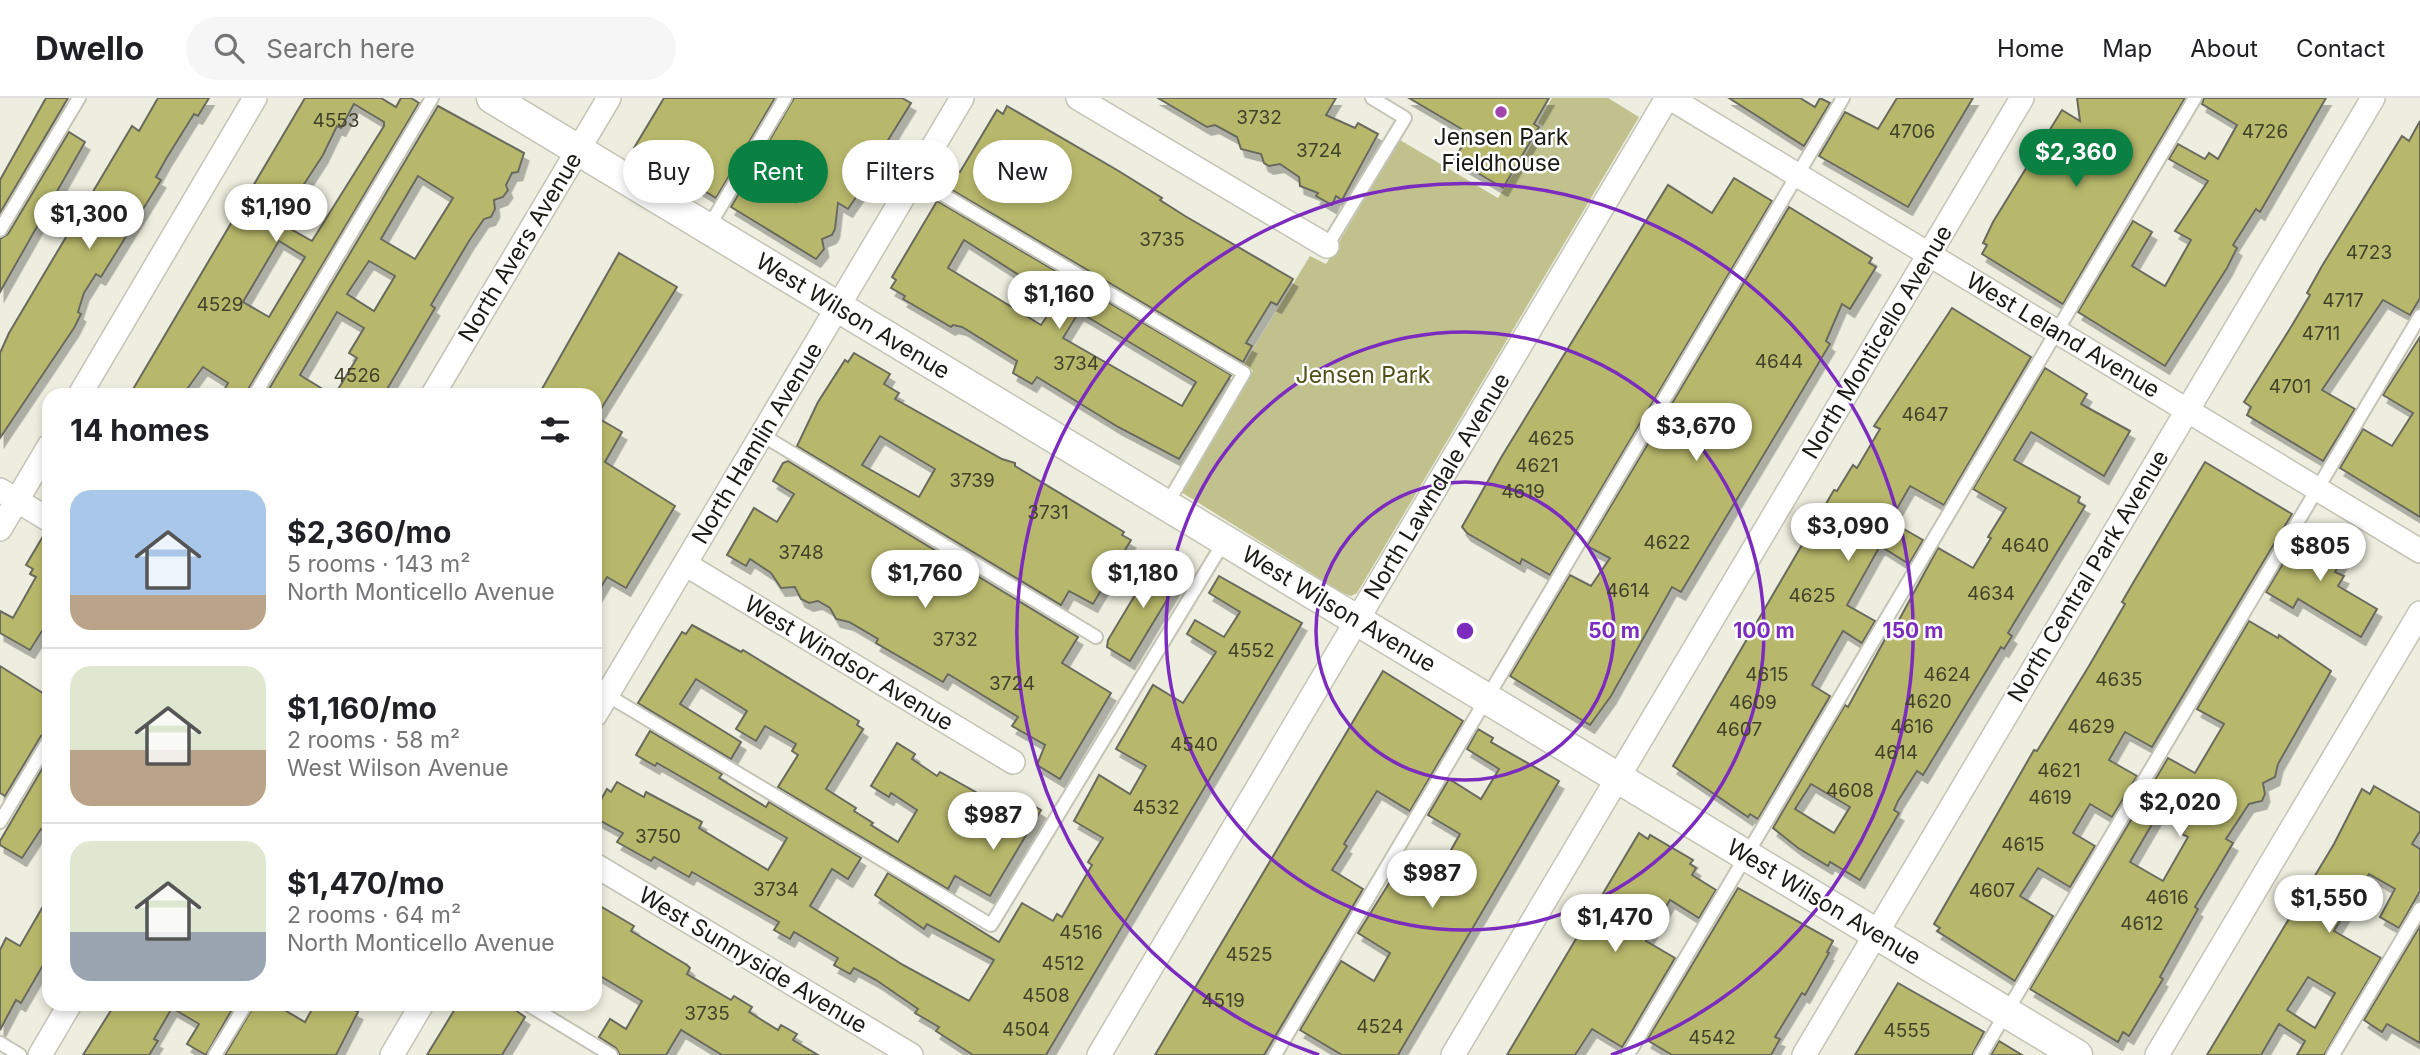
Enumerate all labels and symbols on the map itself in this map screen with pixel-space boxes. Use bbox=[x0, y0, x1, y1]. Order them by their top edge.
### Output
marker: Jensen Park Fieldhouse bbox=[1493, 104, 1509, 120]
house number: 3732 bbox=[1236, 106, 1282, 129]
house number: 4553 bbox=[312, 109, 360, 132]
house number: 4706 bbox=[1889, 120, 1935, 143]
house number: 4726 bbox=[2242, 120, 2288, 143]
place label: Jensen Park Fieldhouse bbox=[1434, 123, 1569, 177]
pin: $2,360 bbox=[2019, 130, 2133, 189]
house number: 3724 bbox=[1296, 139, 1342, 162]
street label: North Avers Avenue bbox=[452, 147, 588, 347]
pin: $1,190 bbox=[219, 184, 333, 244]
pin: $1,300 bbox=[32, 192, 146, 251]
street label: North Monticello Avenue bbox=[1796, 220, 1958, 464]
house number: 3735 bbox=[1139, 228, 1185, 251]
house number: 4723 bbox=[2346, 241, 2392, 264]
street label: West Wilson Avenue bbox=[751, 247, 955, 385]
street label: West Leland Avenue bbox=[1961, 266, 2165, 404]
pin: $1,160 bbox=[1002, 272, 1116, 331]
house number: 4717 bbox=[2322, 289, 2364, 312]
house number: 4529 bbox=[196, 293, 244, 316]
house number: 4711 bbox=[2302, 322, 2340, 345]
street label: North Hamlin Avenue bbox=[686, 337, 828, 549]
house number: 4644 bbox=[1755, 350, 1803, 373]
house number: 3734 bbox=[1053, 352, 1099, 375]
park label: Jensen Park bbox=[1296, 361, 1431, 389]
house number: 4526 bbox=[333, 364, 381, 387]
street label: North Lawndale Avenue bbox=[1358, 368, 1516, 604]
house number: 4701 bbox=[2269, 375, 2311, 398]
house number: 4647 bbox=[1901, 403, 1949, 426]
pin: $3,670 bbox=[1639, 404, 1753, 463]
house number: 4625 bbox=[1527, 427, 1575, 450]
street label: North Central Park Avenue bbox=[2002, 445, 2174, 707]
house number: 4621 bbox=[1515, 454, 1559, 477]
house number: 3739 bbox=[949, 469, 995, 492]
house number: 4619 bbox=[1501, 480, 1545, 503]
house number: 3731 bbox=[1027, 501, 1069, 524]
pin: $3,090 bbox=[1791, 504, 1905, 563]
pin: $805 bbox=[2279, 524, 2361, 583]
house number: 4622 bbox=[1643, 531, 1691, 554]
house number: 4640 bbox=[2001, 534, 2049, 557]
street label: West Wilson Avenue bbox=[1237, 540, 1441, 678]
house number: 3748 bbox=[778, 541, 824, 564]
pin: $1,760 bbox=[868, 550, 982, 610]
pin: $1,180 bbox=[1086, 550, 1200, 610]
house number: 4614 bbox=[1606, 579, 1650, 602]
house number: 4634 bbox=[1967, 582, 2015, 605]
house number: 4625 bbox=[1788, 584, 1836, 607]
street label: West Windsor Avenue bbox=[739, 590, 959, 736]
text: 50 m bbox=[1588, 618, 1640, 643]
text: 100 m bbox=[1733, 618, 1795, 643]
text: 150 m bbox=[1883, 618, 1943, 643]
centre of rings bbox=[1453, 619, 1477, 643]
house number: 3732 bbox=[932, 628, 978, 651]
house number: 4552 bbox=[1228, 639, 1274, 662]
house number: 4615 bbox=[1745, 663, 1789, 686]
house number: 4624 bbox=[1923, 663, 1971, 686]
house number: 4635 bbox=[2095, 668, 2143, 691]
house number: 3724 bbox=[989, 672, 1035, 695]
house number: 4620 bbox=[1904, 690, 1952, 713]
house number: 4609 bbox=[1729, 691, 1777, 714]
house number: 4616 bbox=[1890, 715, 1934, 738]
house number: 4629 bbox=[2067, 715, 2115, 738]
house number: 4607 bbox=[1716, 718, 1762, 741]
house number: 4540 bbox=[1170, 733, 1218, 756]
house number: 4614 bbox=[1874, 741, 1918, 764]
house number: 4621 bbox=[2037, 759, 2081, 782]
house number: 4608 bbox=[1826, 779, 1874, 802]
pin: $2,020 bbox=[2123, 780, 2237, 839]
house number: 4619 bbox=[2028, 786, 2072, 809]
pin: $987 bbox=[952, 792, 1034, 852]
house number: 4532 bbox=[1132, 796, 1180, 819]
house number: 3750 bbox=[635, 825, 681, 848]
street label: West Wilson Avenue bbox=[1722, 833, 1926, 971]
house number: 4615 bbox=[2001, 833, 2045, 856]
pin: $987 bbox=[1391, 850, 1473, 910]
pin: $1,550 bbox=[2272, 876, 2386, 935]
house number: 3734 bbox=[753, 878, 799, 901]
house number: 4607 bbox=[1969, 879, 2015, 902]
street label: West Sunnyside Avenue bbox=[634, 881, 872, 1039]
house number: 4616 bbox=[2145, 886, 2189, 909]
pin: $1,470 bbox=[1558, 894, 1672, 954]
house number: 4612 bbox=[2120, 912, 2164, 935]
house number: 4516 bbox=[1059, 921, 1103, 944]
house number: 4525 bbox=[1226, 943, 1272, 966]
house number: 4512 bbox=[1041, 952, 1085, 975]
house number: 4508 bbox=[1022, 984, 1070, 1007]
house number: 4519 bbox=[1201, 989, 1245, 1012]
house number: 3735 bbox=[684, 1002, 730, 1025]
house number: 4524 bbox=[1356, 1015, 1404, 1038]
house number: 4504 bbox=[1002, 1018, 1050, 1041]
house number: 4555 bbox=[1884, 1019, 1930, 1042]
house number: 4542 bbox=[1688, 1026, 1736, 1049]

